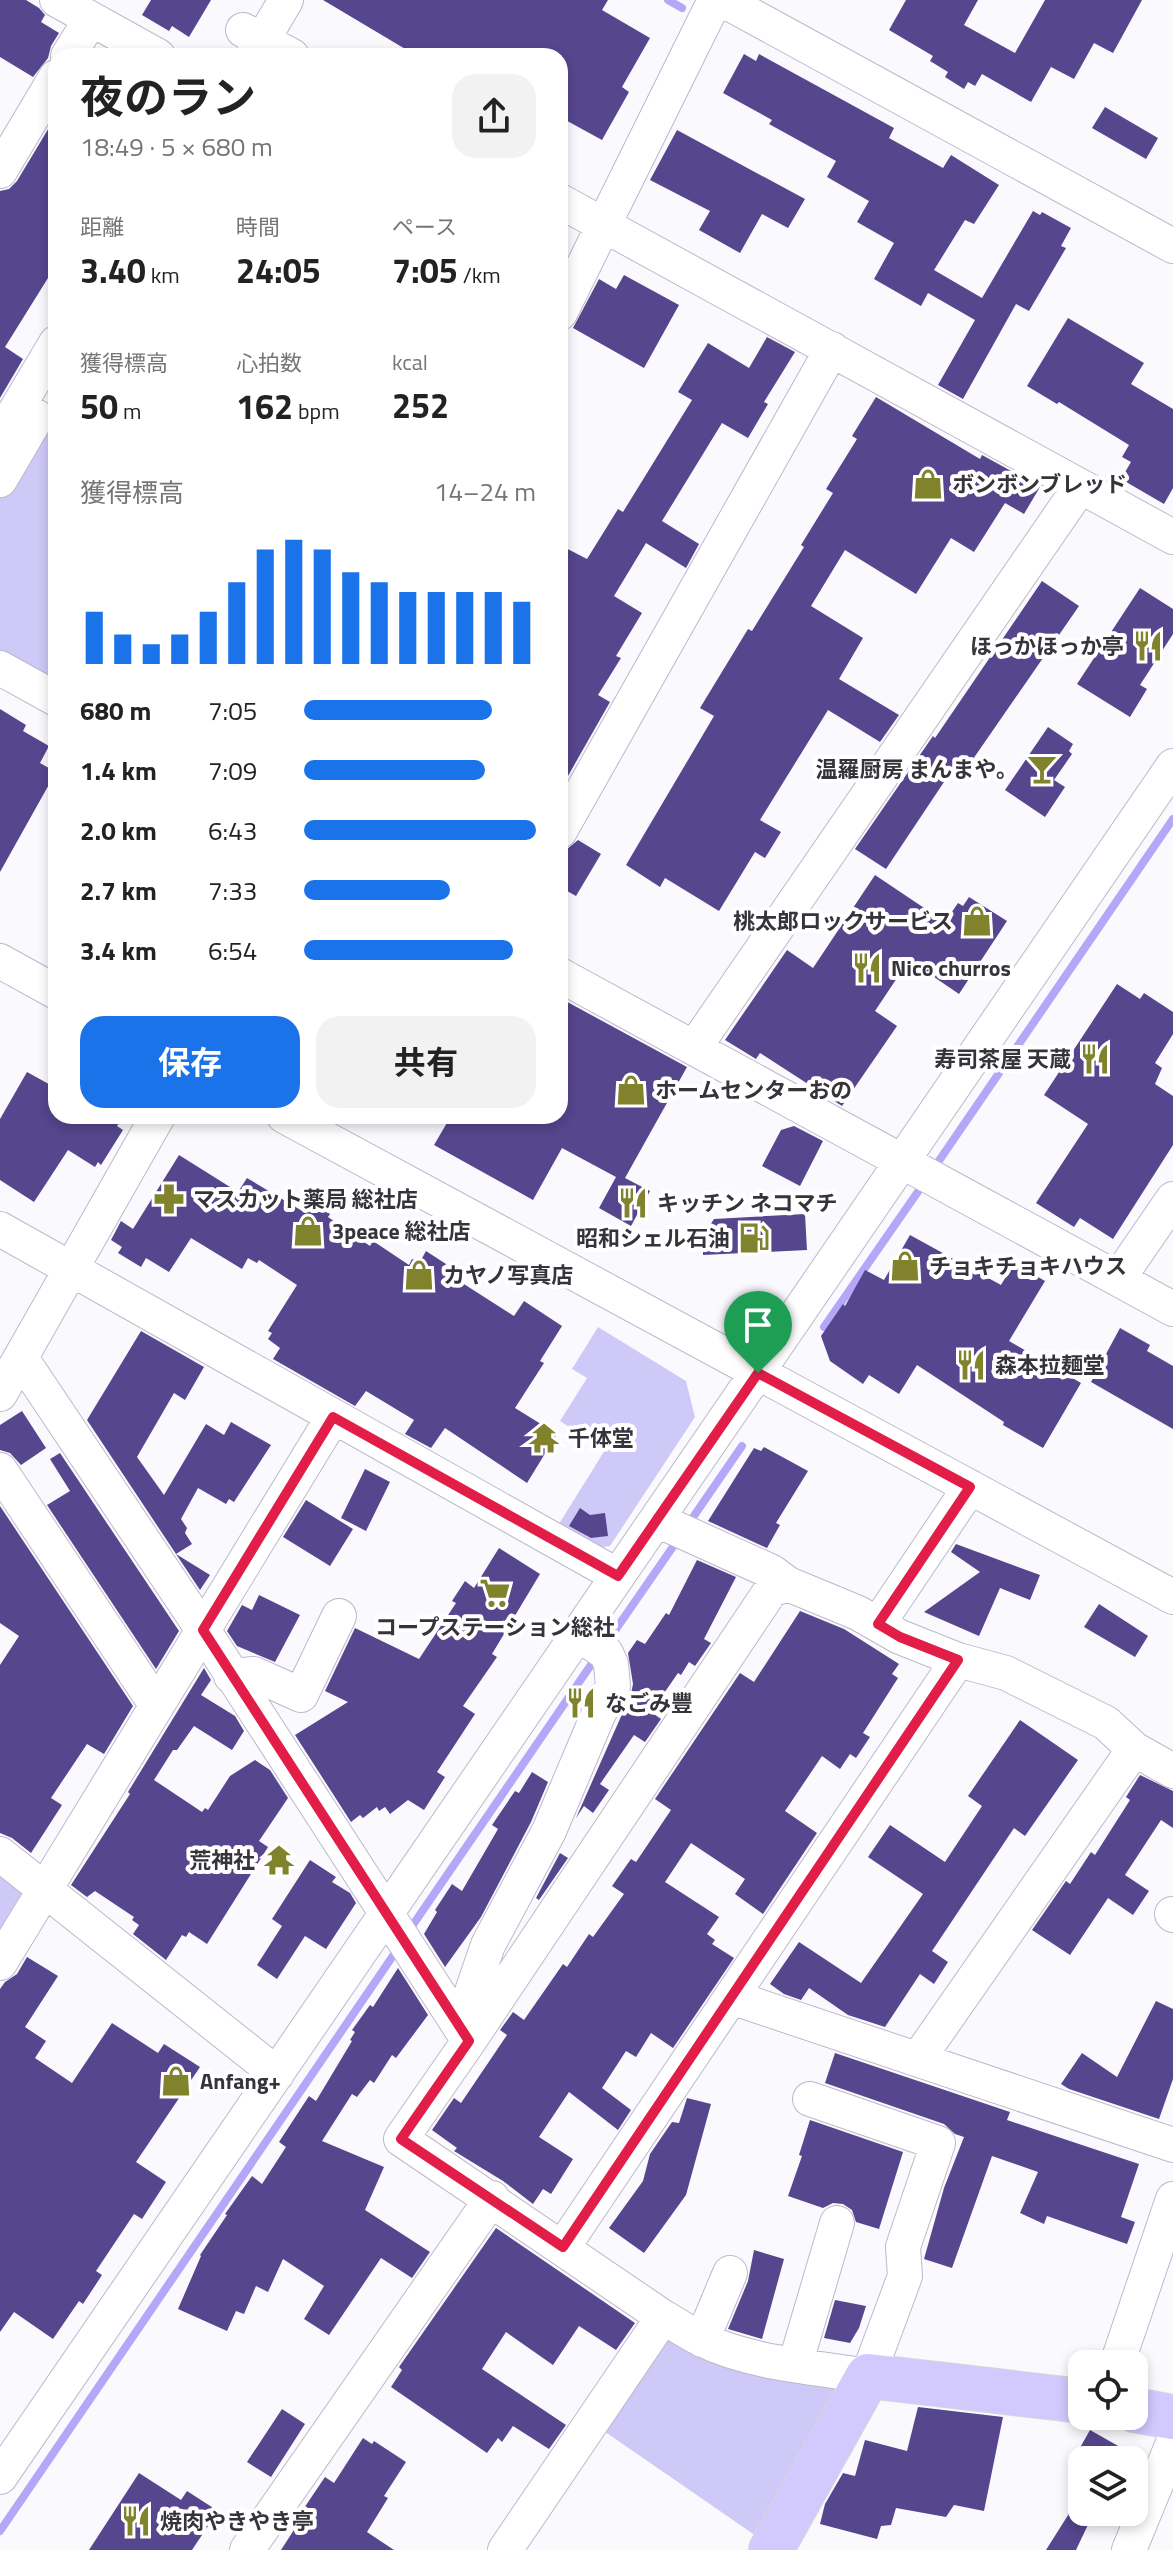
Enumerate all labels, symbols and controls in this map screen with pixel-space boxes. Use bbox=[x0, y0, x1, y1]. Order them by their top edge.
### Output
text: 夜のラン bbox=[80, 63, 256, 130]
button: share bbox=[452, 74, 536, 158]
text: 18:49 · 5 × 680 m bbox=[80, 127, 273, 166]
text: 距離 bbox=[80, 210, 124, 244]
text: 時間 bbox=[236, 210, 280, 244]
text: ペース bbox=[392, 210, 457, 244]
text: 3.40 bbox=[80, 244, 146, 296]
text: 24:05 bbox=[236, 244, 321, 296]
text: 7:05 bbox=[392, 244, 458, 296]
text: km bbox=[146, 258, 180, 292]
text: /km bbox=[458, 258, 501, 292]
text: kcal bbox=[392, 345, 428, 379]
text: 獲得標高 bbox=[80, 346, 168, 380]
text: 心拍数 bbox=[236, 346, 302, 380]
text: 252 bbox=[392, 379, 449, 431]
text: 50 bbox=[80, 380, 118, 432]
text: 162 bbox=[236, 380, 293, 432]
text: m bbox=[118, 394, 141, 428]
text: bpm bbox=[293, 394, 340, 428]
shop icon: ボンボンブレッド bbox=[911, 467, 945, 501]
place label: ボンボンブレッド bbox=[952, 467, 1127, 501]
text: 14–24 m bbox=[434, 472, 536, 511]
text: 獲得標高 bbox=[80, 473, 184, 512]
place label: ほっかほっか亭 bbox=[970, 629, 1124, 663]
restaurant icon: ほっかほっか亭 bbox=[1131, 629, 1165, 663]
text: 680 m bbox=[80, 691, 151, 730]
text: 7:05 bbox=[208, 691, 257, 730]
text: 1.4 km bbox=[80, 751, 157, 790]
text: 7:09 bbox=[208, 751, 257, 790]
place label: 温羅厨房 まんまや。 bbox=[815, 752, 1018, 786]
bar icon: 温羅厨房 まんまや。 bbox=[1025, 752, 1059, 786]
text: 2.0 km bbox=[80, 811, 157, 850]
text: 6:43 bbox=[208, 811, 257, 850]
text: 2.7 km bbox=[80, 871, 157, 910]
text: 7:33 bbox=[208, 871, 257, 910]
place label: 桃太郎ロックサービス bbox=[733, 904, 953, 938]
shop icon: 桃太郎ロックサービス bbox=[960, 904, 994, 938]
text: 3.4 km bbox=[80, 931, 157, 970]
text: 6:54 bbox=[208, 931, 257, 970]
restaurant icon: Nico churros bbox=[850, 951, 884, 985]
place label: Nico churros bbox=[891, 951, 1011, 985]
button: 保存 bbox=[80, 1016, 300, 1108]
button: 共有 bbox=[316, 1016, 536, 1108]
place label: 寿司茶屋 天蔵 bbox=[934, 1042, 1071, 1076]
restaurant icon: 寿司茶屋 天蔵 bbox=[1078, 1042, 1112, 1076]
shop icon: ホームセンターおの bbox=[614, 1073, 648, 1107]
place label: ホームセンターおの bbox=[655, 1073, 852, 1107]
pharmacy icon: マスカット薬局 総社店 bbox=[152, 1182, 186, 1216]
place label: マスカット薬局 総社店 bbox=[193, 1182, 418, 1216]
restaurant icon: キッチン ネコマチ bbox=[616, 1186, 650, 1220]
place label: キッチン ネコマチ bbox=[657, 1186, 837, 1220]
shop icon: 3peace 総社店 bbox=[291, 1214, 325, 1248]
place label: 3peace 総社店 bbox=[332, 1214, 471, 1248]
place label: 昭和シェル石油 bbox=[576, 1221, 730, 1255]
fuel station icon: 昭和シェル石油 bbox=[737, 1221, 771, 1255]
shop icon: チョキチョキハウス bbox=[888, 1249, 922, 1283]
place label: チョキチョキハウス bbox=[929, 1249, 1127, 1283]
shop icon: カヤノ写真店 bbox=[402, 1258, 436, 1292]
place label: カヤノ写真店 bbox=[443, 1258, 573, 1292]
pin bbox=[724, 1291, 792, 1373]
icon: arrive bbox=[736, 1303, 780, 1347]
restaurant icon: 森本拉麺堂 bbox=[954, 1348, 988, 1382]
place label: 森本拉麺堂 bbox=[995, 1348, 1105, 1382]
temple icon: 千体堂 bbox=[527, 1421, 561, 1455]
place label: 千体堂 bbox=[568, 1421, 634, 1455]
supermarket icon: コープステーション総社 bbox=[478, 1576, 512, 1610]
place label: コープステーション総社 bbox=[375, 1610, 615, 1644]
restaurant icon: なごみ豐 bbox=[564, 1686, 598, 1720]
place label: なごみ豐 bbox=[605, 1686, 693, 1720]
place label: 荒神社 bbox=[189, 1843, 255, 1877]
temple icon: 荒神社 bbox=[262, 1843, 296, 1877]
shop icon: Anfang+ bbox=[159, 2064, 193, 2098]
place label: Anfang+ bbox=[200, 2064, 281, 2098]
map controls bbox=[1068, 2350, 1148, 2526]
button: locate bbox=[1068, 2350, 1148, 2430]
button: layers bbox=[1068, 2446, 1148, 2526]
restaurant icon: 焼肉やきやき亭 bbox=[119, 2504, 153, 2538]
place label: 焼肉やきやき亭 bbox=[160, 2504, 314, 2538]

